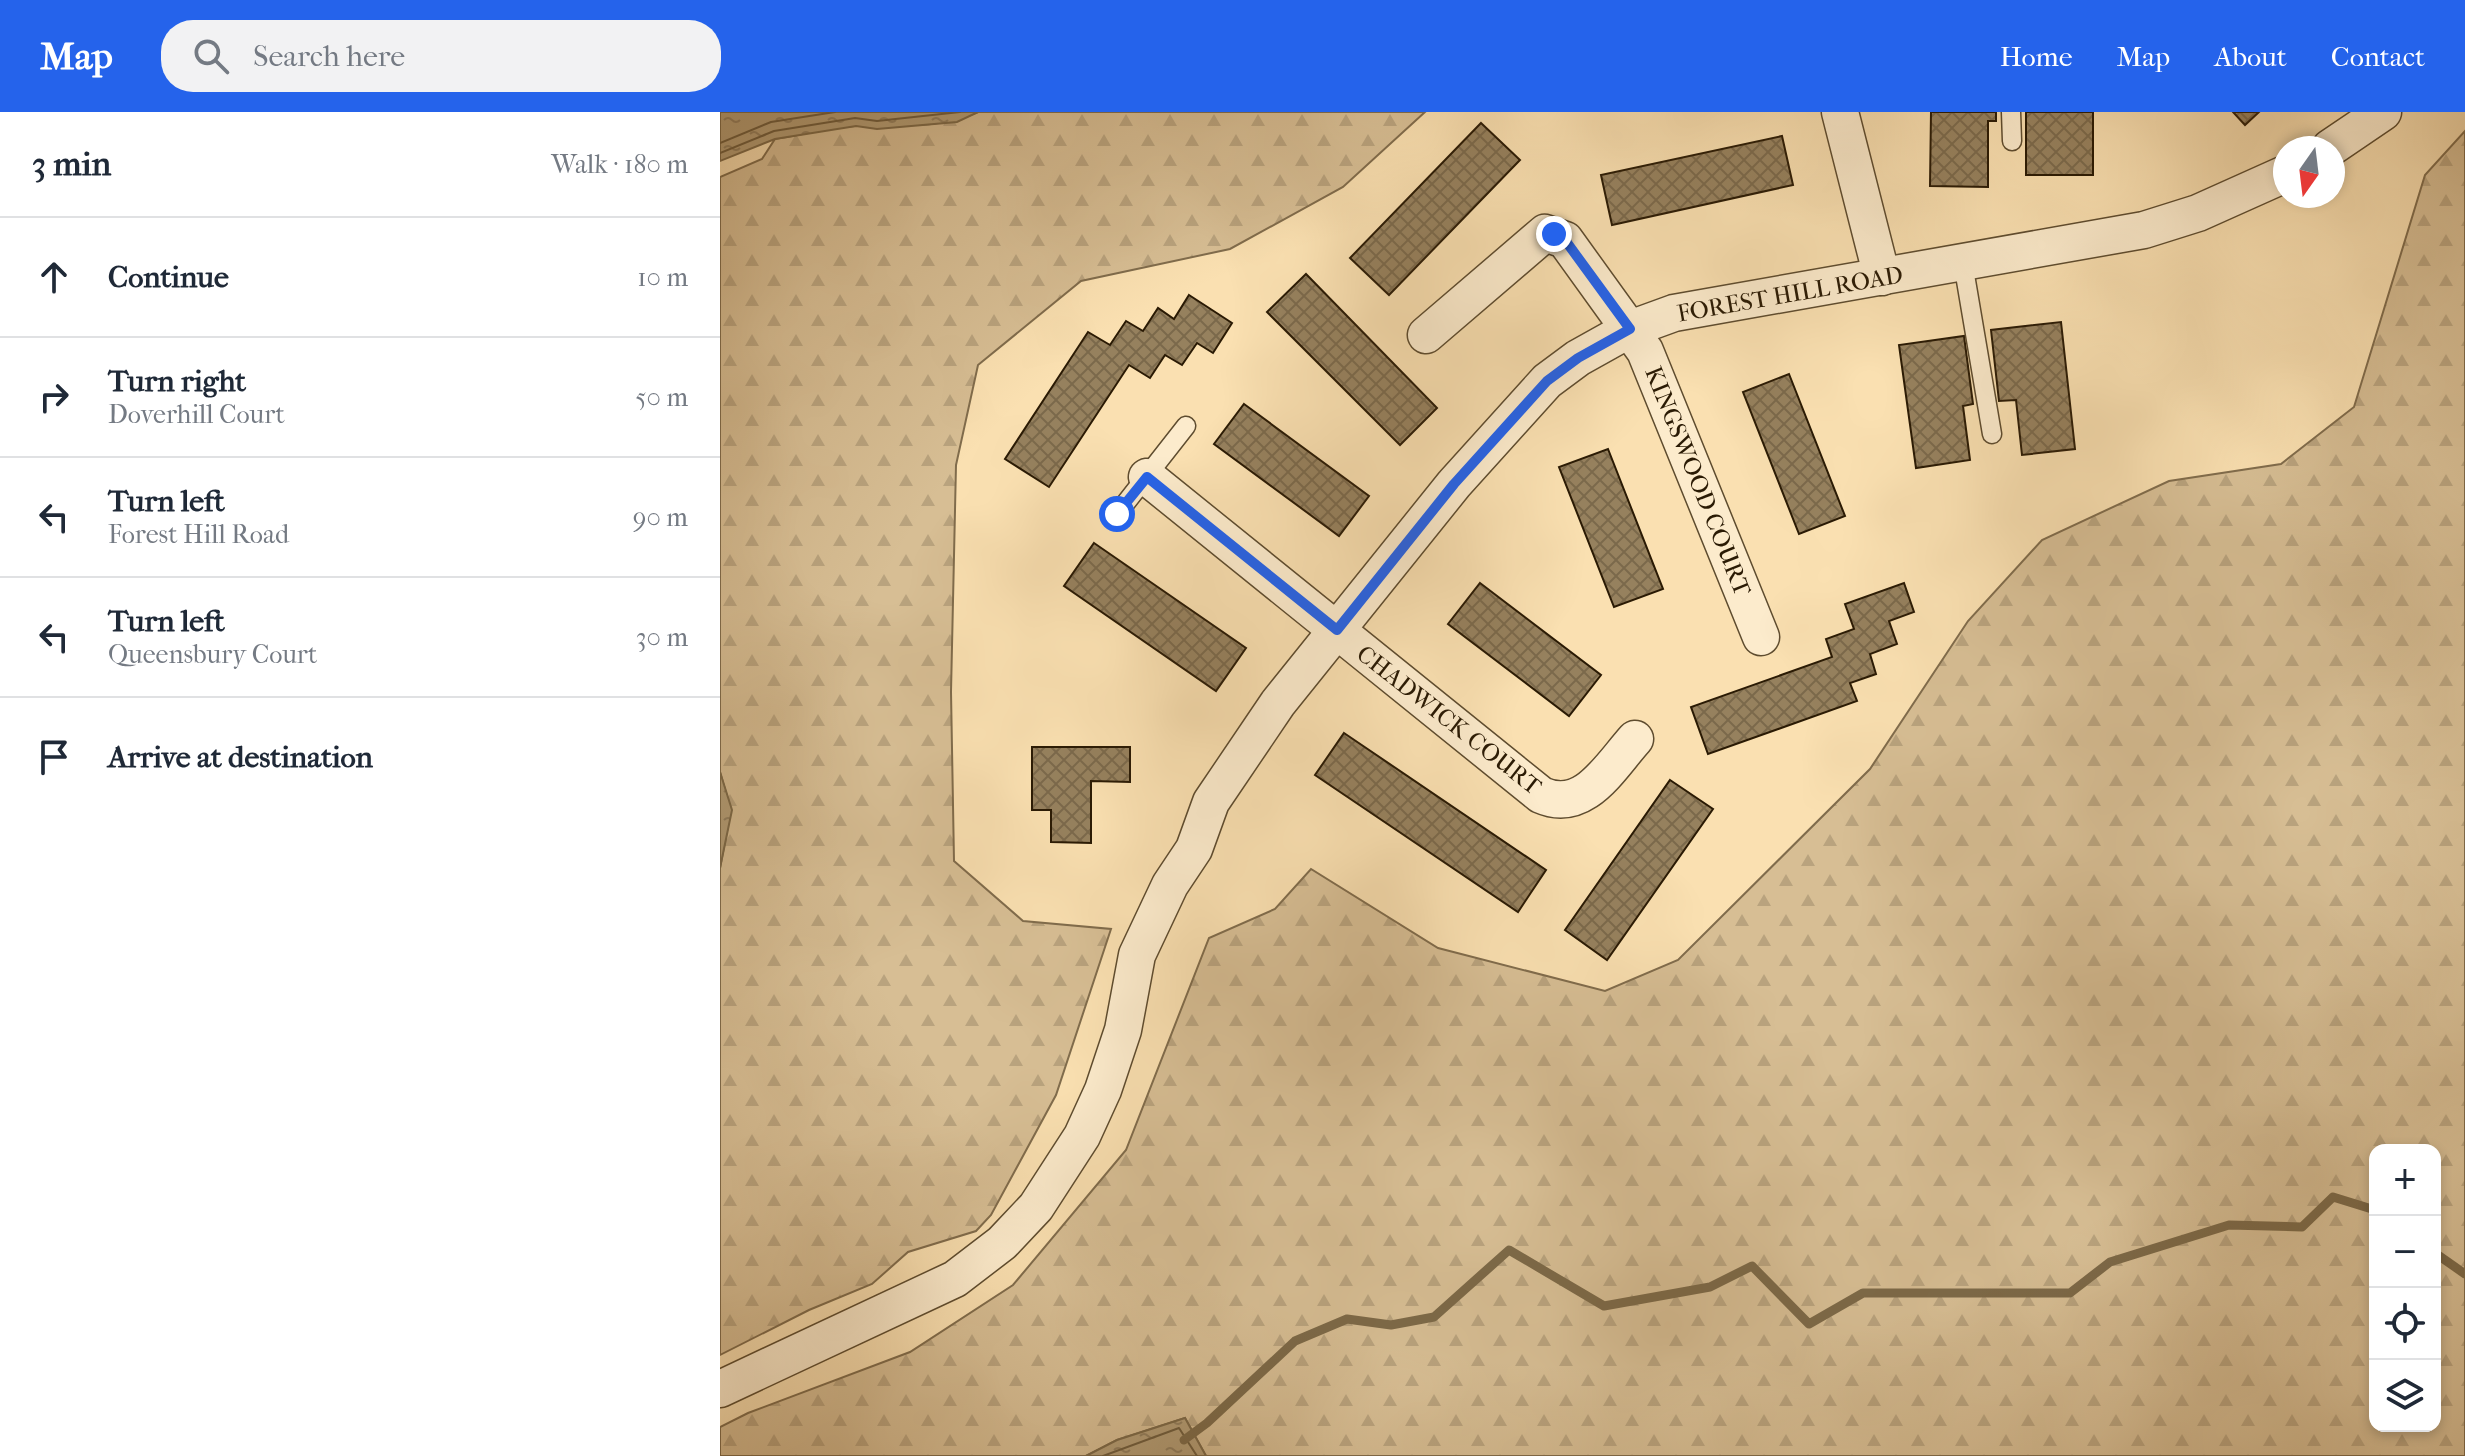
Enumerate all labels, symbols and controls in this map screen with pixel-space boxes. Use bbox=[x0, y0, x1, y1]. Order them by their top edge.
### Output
search box bbox=[161, 20, 721, 92]
text: Map bbox=[40, 34, 113, 79]
icon: search bbox=[189, 34, 233, 78]
text: Search here bbox=[253, 39, 405, 74]
text: Home bbox=[2000, 40, 2073, 73]
text: Map bbox=[2117, 40, 2170, 73]
text: About bbox=[2214, 40, 2287, 73]
text: Contact bbox=[2331, 40, 2425, 73]
north arrow bbox=[2273, 136, 2345, 208]
text: 3 min bbox=[32, 144, 111, 184]
text: Walk · 180 m bbox=[551, 149, 688, 180]
route end bbox=[1536, 216, 1572, 252]
icon: ahead bbox=[32, 255, 76, 299]
text: Continue bbox=[108, 260, 229, 295]
street label: FOREST HILL ROAD bbox=[1675, 260, 1905, 328]
text: 10 m bbox=[637, 262, 688, 293]
street label: KINGSWOOD COURT bbox=[1639, 362, 1757, 600]
text: Turn right bbox=[108, 364, 246, 399]
icon: right bbox=[32, 375, 76, 419]
text: 50 m bbox=[635, 382, 688, 413]
text: Doverhill Court bbox=[108, 399, 285, 430]
text: Turn left bbox=[108, 484, 225, 519]
icon: left bbox=[32, 495, 76, 539]
route start bbox=[1099, 496, 1135, 532]
text: 90 m bbox=[633, 502, 688, 533]
text: Forest Hill Road bbox=[108, 519, 289, 550]
text: Turn left bbox=[108, 604, 225, 639]
icon: left bbox=[32, 615, 76, 659]
text: 30 m bbox=[636, 622, 688, 653]
text: Queensbury Court bbox=[108, 639, 317, 670]
street label: CHADWICK COURT bbox=[1351, 639, 1547, 801]
icon: arrive bbox=[32, 735, 76, 779]
text: Arrive at destination bbox=[108, 740, 373, 775]
map controls bbox=[2369, 1144, 2441, 1432]
button: + bbox=[2369, 1144, 2441, 1216]
button: − bbox=[2369, 1216, 2441, 1288]
button: locate bbox=[2369, 1288, 2441, 1360]
button: layers bbox=[2369, 1360, 2441, 1432]

